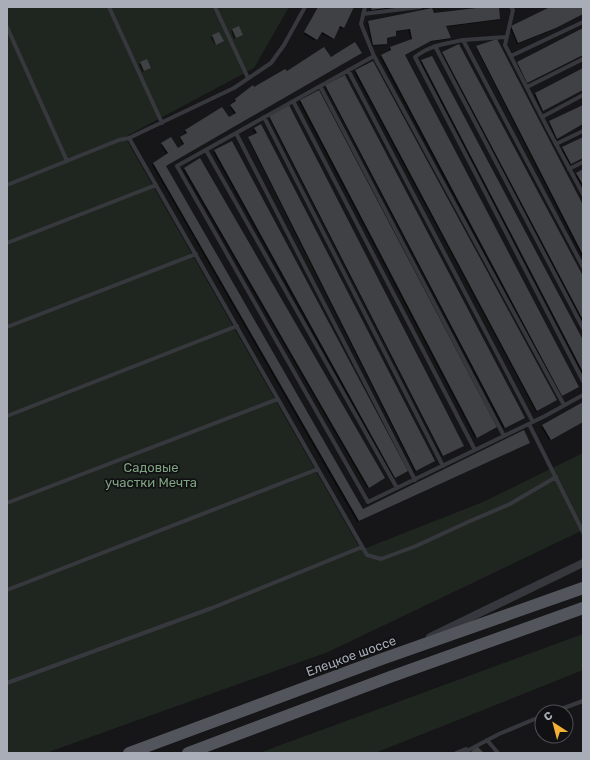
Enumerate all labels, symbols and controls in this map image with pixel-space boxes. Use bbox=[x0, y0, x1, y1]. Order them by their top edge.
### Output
park label: Садовые участки Мечта bbox=[105, 460, 197, 490]
street label: Елецкое шоссе bbox=[304, 633, 398, 679]
north arrow bbox=[534, 704, 574, 744]
text: С bbox=[541, 709, 556, 724]

